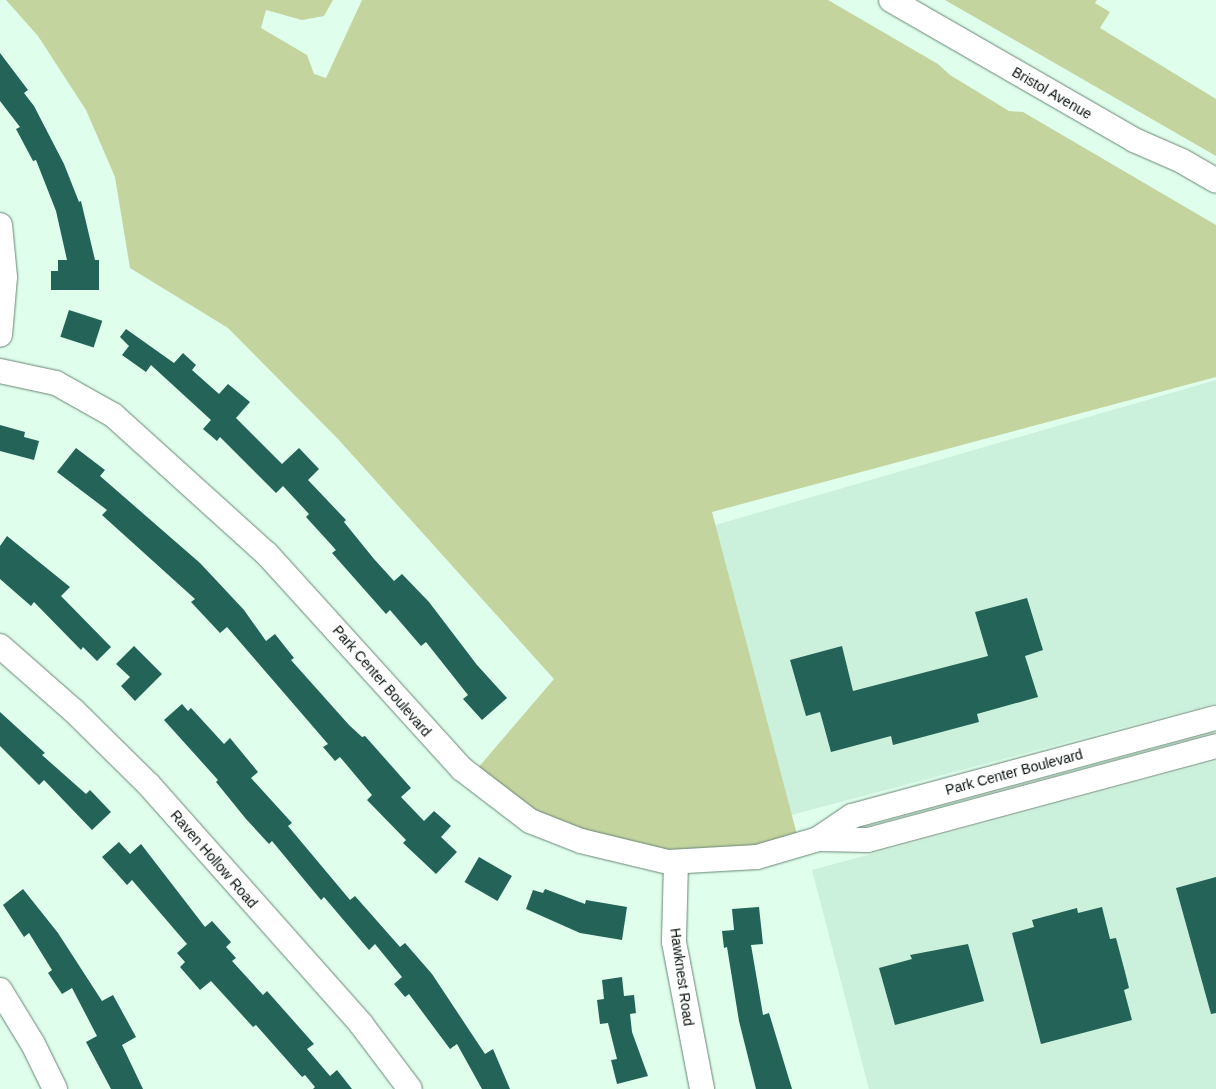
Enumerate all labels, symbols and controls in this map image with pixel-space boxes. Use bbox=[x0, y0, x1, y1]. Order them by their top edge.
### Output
street label: Bristol Avenue bbox=[1009, 63, 1095, 123]
street label: Park Center Boulevard bbox=[329, 622, 435, 740]
street label: Park Center Boulevard bbox=[943, 746, 1085, 798]
street label: Raven Hollow Road bbox=[167, 807, 261, 911]
street label: Hawknest Road bbox=[667, 927, 697, 1027]

